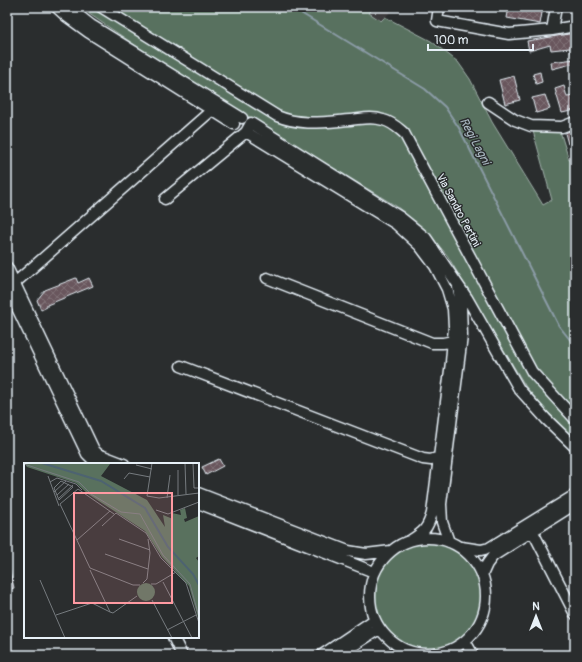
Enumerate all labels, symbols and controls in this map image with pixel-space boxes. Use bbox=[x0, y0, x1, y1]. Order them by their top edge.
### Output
scale bar bbox=[428, 26, 533, 52]
text: 100 m bbox=[434, 33, 469, 48]
water label: Regi Lagni bbox=[456, 115, 494, 169]
street label: Via Sandro Pertini bbox=[434, 172, 483, 249]
inset map bbox=[24, 463, 199, 638]
north arrow bbox=[516, 596, 556, 636]
text: N bbox=[532, 600, 540, 613]

